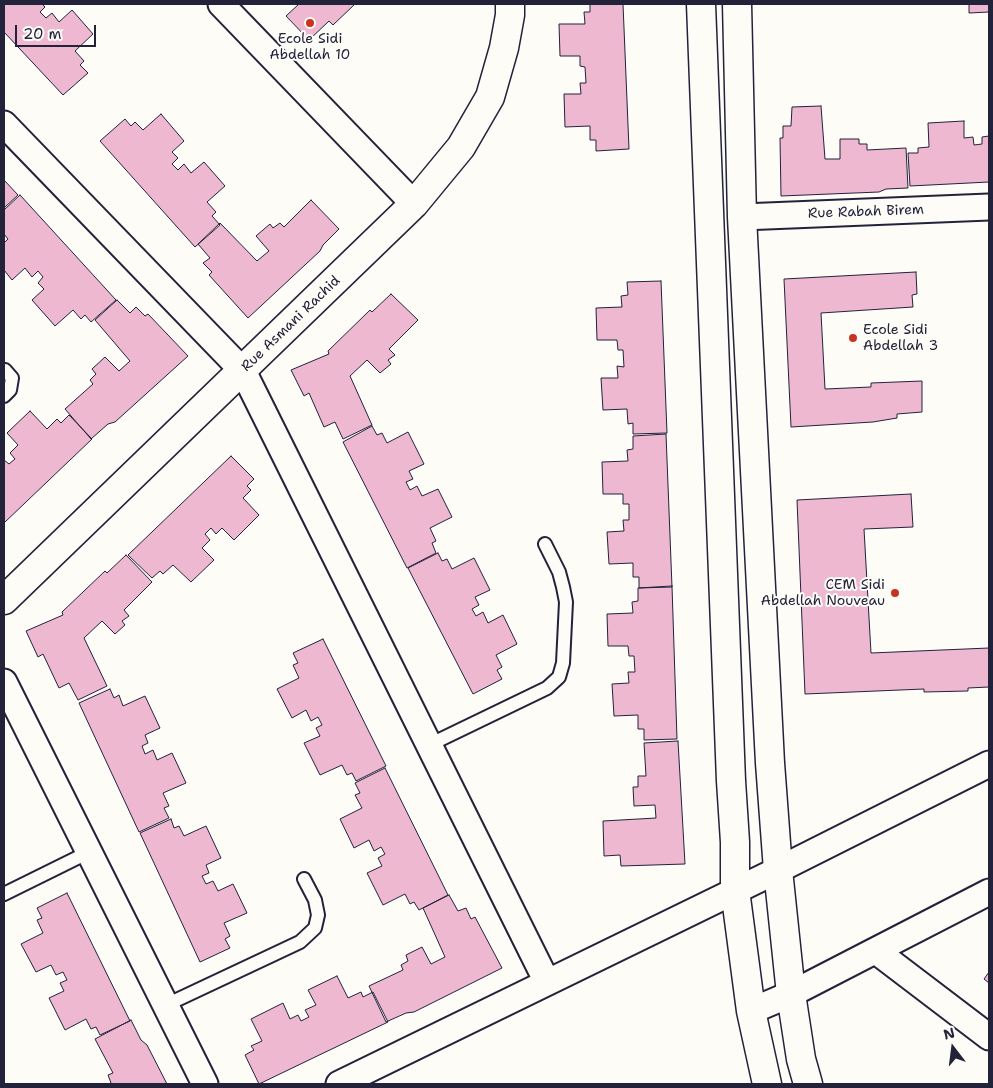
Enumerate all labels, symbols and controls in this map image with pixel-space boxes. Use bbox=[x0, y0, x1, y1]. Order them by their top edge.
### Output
scale bar bbox=[18, 15, 99, 47]
marker: Ecole Sidi Abdellah 10 bbox=[304, 17, 316, 29]
text: 20 m bbox=[23, 24, 62, 44]
place label: Ecole Sidi Abdellah 10 bbox=[270, 31, 350, 64]
street label: Rue Rabah Birem bbox=[808, 202, 924, 222]
street label: Rue Asmani Rachid bbox=[238, 273, 344, 375]
place label: Ecole Sidi Abdellah 3 bbox=[863, 322, 938, 354]
marker: Ecole Sidi Abdellah 3 bbox=[847, 332, 859, 344]
place label: CEM Sidi Abdellah Nouveau bbox=[761, 577, 885, 610]
marker: CEM Sidi Abdellah Nouveau bbox=[889, 587, 901, 599]
north arrow bbox=[928, 1023, 978, 1073]
text: N bbox=[941, 1023, 957, 1044]

